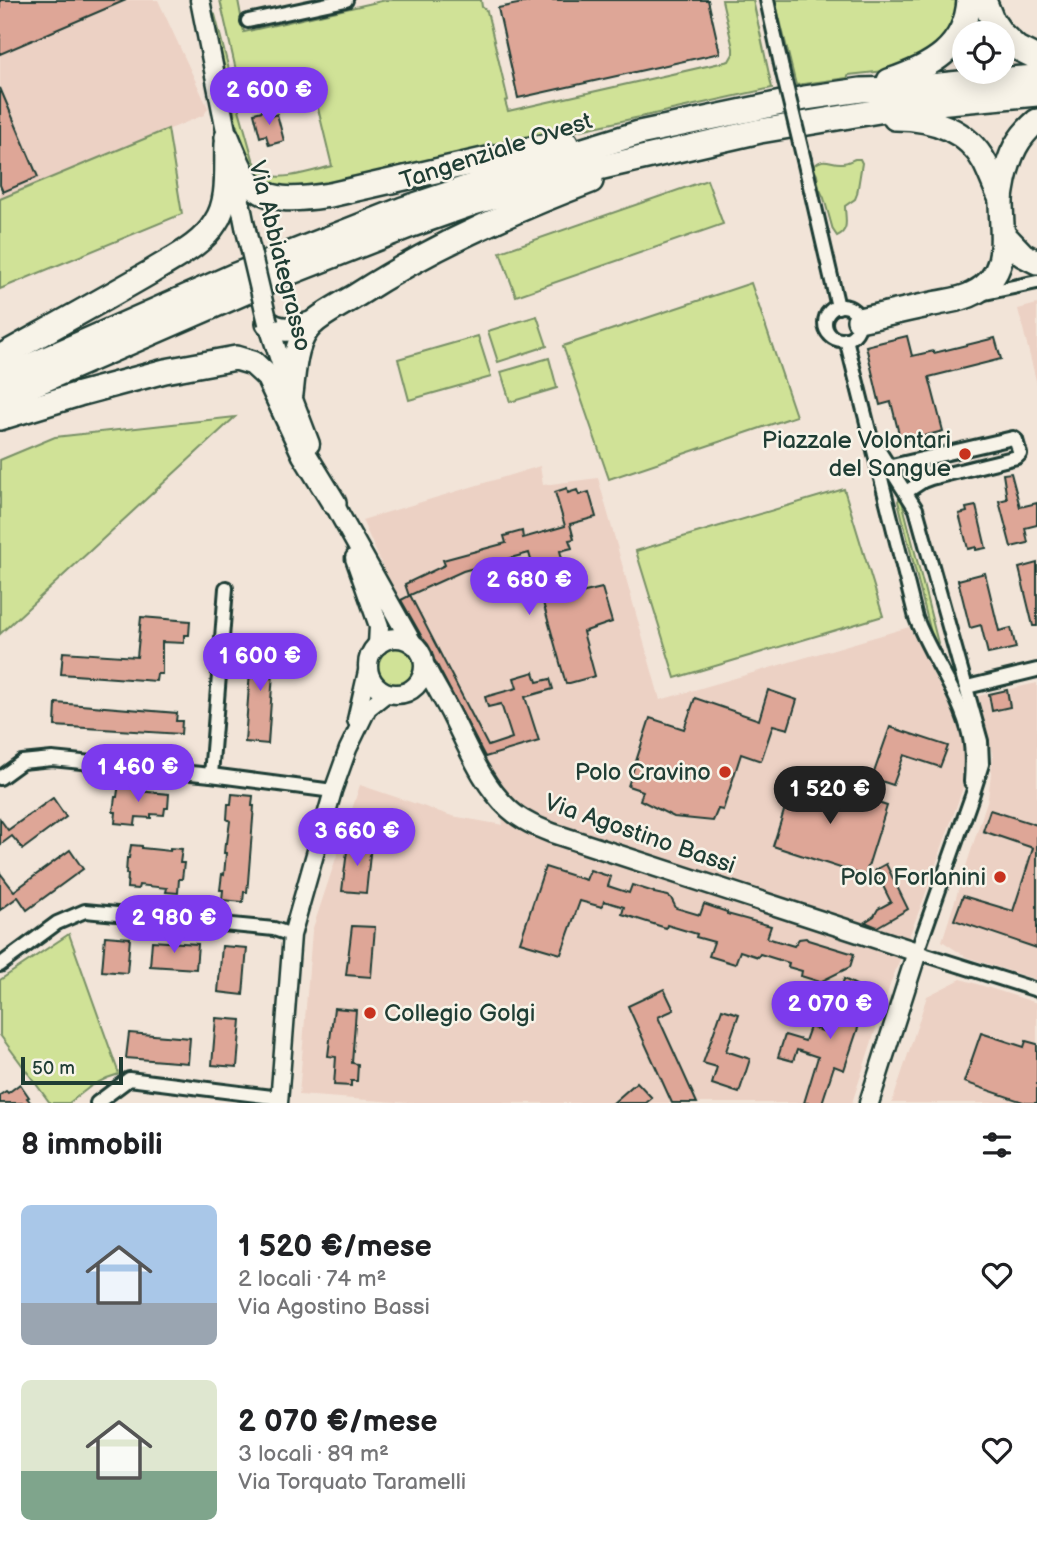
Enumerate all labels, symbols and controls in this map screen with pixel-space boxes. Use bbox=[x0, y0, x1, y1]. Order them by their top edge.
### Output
map controls bbox=[952, 21, 1015, 84]
button: locate bbox=[952, 21, 1015, 84]
pin: 2 600 € bbox=[204, 68, 334, 127]
text: 2 600 € bbox=[226, 76, 312, 104]
street label: Tangenziale Ovest bbox=[396, 106, 596, 196]
street label: Via Abbiategrasso bbox=[242, 158, 318, 354]
place label: Piazzale Volontari del Sangue bbox=[762, 426, 951, 483]
marker: Piazzale Volontari del Sangue bbox=[957, 446, 973, 462]
pin: 2 680 € bbox=[464, 558, 594, 617]
text: 2 680 € bbox=[486, 566, 572, 594]
pin: 1 600 € bbox=[195, 634, 325, 693]
text: 1 600 € bbox=[219, 642, 301, 670]
pin: 1 460 € bbox=[73, 744, 203, 804]
text: 1 460 € bbox=[97, 753, 179, 781]
place label: Polo Cravino bbox=[575, 758, 711, 787]
marker: Polo Cravino bbox=[717, 764, 733, 780]
pin: 1 520 € bbox=[765, 766, 895, 826]
text: 1 520 € bbox=[790, 775, 870, 803]
street label: Via Agostino Bassi bbox=[541, 788, 739, 880]
pin: 3 660 € bbox=[292, 808, 422, 868]
text: 3 660 € bbox=[314, 817, 400, 845]
place label: Polo Forlanini bbox=[840, 863, 986, 892]
marker: Polo Forlanini bbox=[992, 869, 1008, 885]
pin: 2 980 € bbox=[109, 895, 239, 955]
text: 2 980 € bbox=[131, 904, 217, 932]
pin: 2 070 € bbox=[765, 982, 895, 1041]
text: 2 070 € bbox=[788, 990, 872, 1018]
place label: Collegio Golgi bbox=[384, 999, 535, 1028]
marker: Collegio Golgi bbox=[362, 1005, 378, 1021]
scale bar bbox=[21, 1054, 122, 1086]
text: 50 m bbox=[32, 1057, 75, 1080]
icon: filters bbox=[978, 1126, 1016, 1164]
text: 8 immobili bbox=[21, 1127, 163, 1163]
text: 1 520 €/mese bbox=[238, 1229, 432, 1265]
icon: home bbox=[77, 1233, 161, 1317]
icon: heart bbox=[978, 1256, 1016, 1294]
text: 2 locali · 74 m² bbox=[238, 1265, 386, 1293]
text: Via Agostino Bassi bbox=[238, 1293, 430, 1321]
text: 2 070 €/mese bbox=[238, 1404, 438, 1440]
icon: home bbox=[77, 1408, 161, 1492]
icon: heart bbox=[978, 1431, 1016, 1469]
text: 3 locali · 89 m² bbox=[238, 1440, 389, 1468]
text: Via Torquato Taramelli bbox=[238, 1468, 466, 1496]

